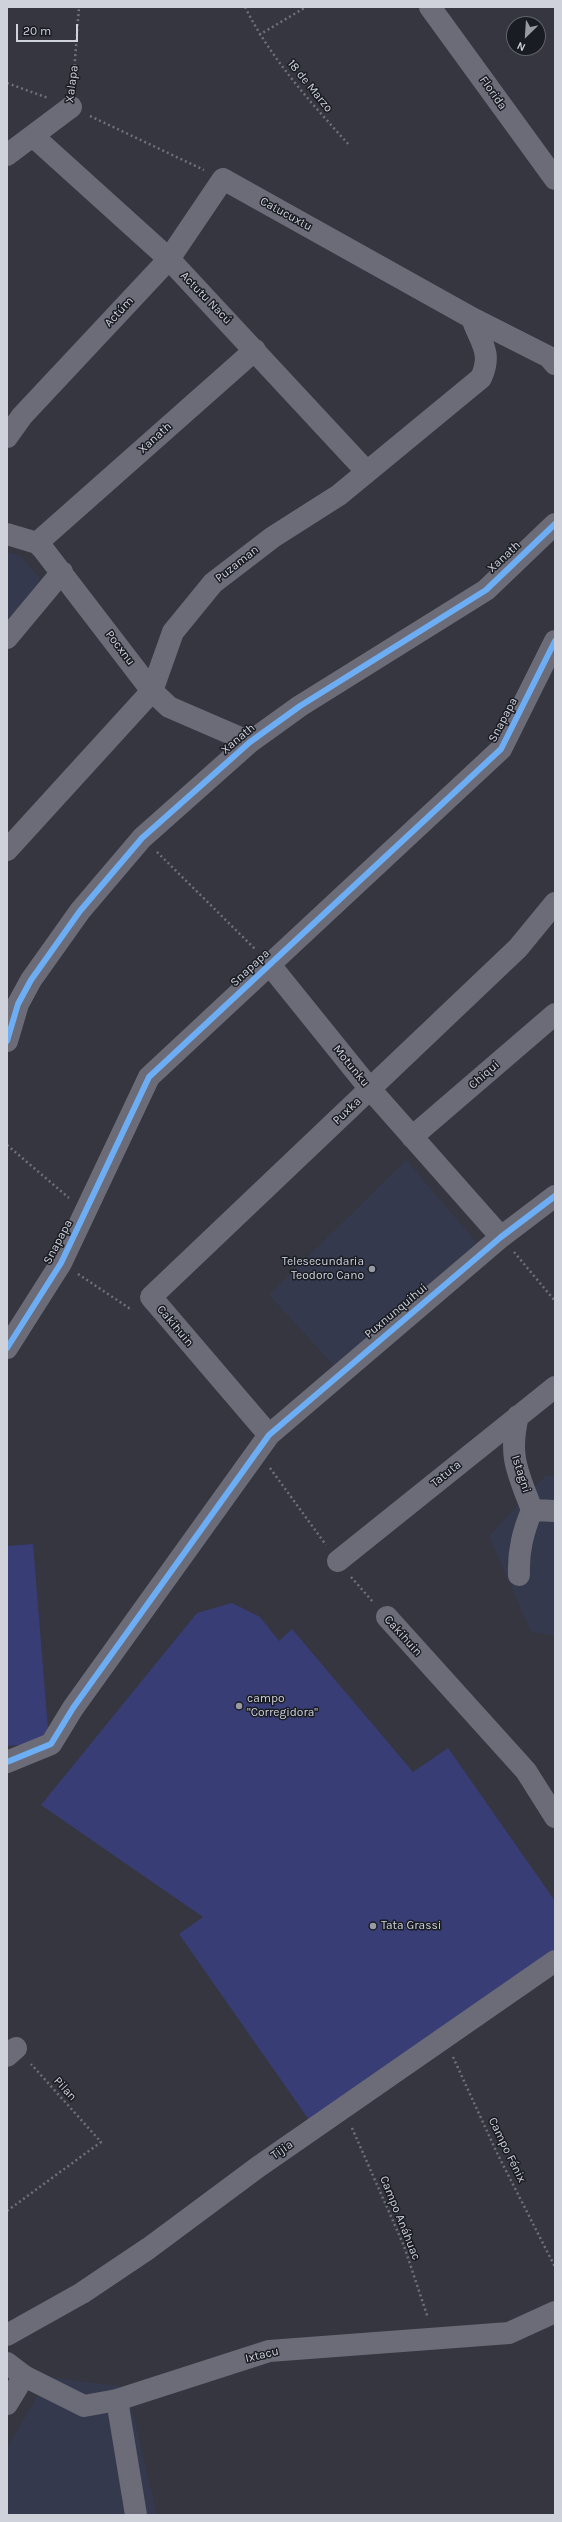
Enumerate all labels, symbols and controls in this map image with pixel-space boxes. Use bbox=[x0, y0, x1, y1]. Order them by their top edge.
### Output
scale bar bbox=[18, 16, 80, 42]
north arrow bbox=[506, 16, 546, 56]
text: 20 m bbox=[23, 24, 51, 38]
text: N bbox=[515, 39, 527, 54]
street label: 18 de Marzo bbox=[284, 57, 336, 115]
street label: Xalapa bbox=[63, 64, 81, 104]
street label: Florida bbox=[476, 73, 510, 113]
street label: Catucuxtu bbox=[258, 194, 314, 234]
street label: Actutu Nacú bbox=[177, 269, 235, 327]
street label: Actúm bbox=[101, 294, 137, 330]
street label: Xanath bbox=[135, 419, 175, 457]
street label: Xanath bbox=[484, 538, 524, 576]
street label: Puzaman bbox=[212, 543, 262, 585]
street label: Pocxnu bbox=[102, 628, 138, 668]
street label: Snapapa bbox=[485, 695, 521, 745]
street label: Xanath bbox=[218, 721, 258, 757]
street label: Snapapa bbox=[227, 946, 273, 990]
street label: Motunku bbox=[330, 1042, 372, 1090]
street label: Chiqui bbox=[466, 1058, 502, 1092]
street label: Puxka bbox=[330, 1094, 364, 1128]
street label: Snapapa bbox=[40, 1217, 76, 1267]
place label: Telesecundaria Teodoro Cano bbox=[282, 1255, 364, 1283]
marker: Telesecundaria Teodoro Cano bbox=[367, 1264, 377, 1274]
street label: Puxnunquihui bbox=[362, 1281, 430, 1341]
street label: Cakihuin bbox=[154, 1302, 196, 1350]
street label: Istagni bbox=[508, 1454, 534, 1494]
street label: Tatuta bbox=[428, 1458, 464, 1490]
street label: Cakihuin bbox=[381, 1613, 425, 1659]
place label: campo "Corregidora" bbox=[247, 1692, 318, 1720]
marker: campo "Corregidora" bbox=[234, 1701, 244, 1711]
place label: Tata Grassi bbox=[381, 1919, 441, 1933]
marker: Tata Grassi bbox=[368, 1921, 378, 1931]
street label: Pilan bbox=[50, 2074, 80, 2104]
street label: Campo Fénix bbox=[485, 2115, 529, 2185]
street label: Tijia bbox=[268, 2137, 296, 2163]
street label: Campo Anáhuac bbox=[377, 2174, 423, 2262]
street label: Ixtacu bbox=[244, 2344, 280, 2366]

